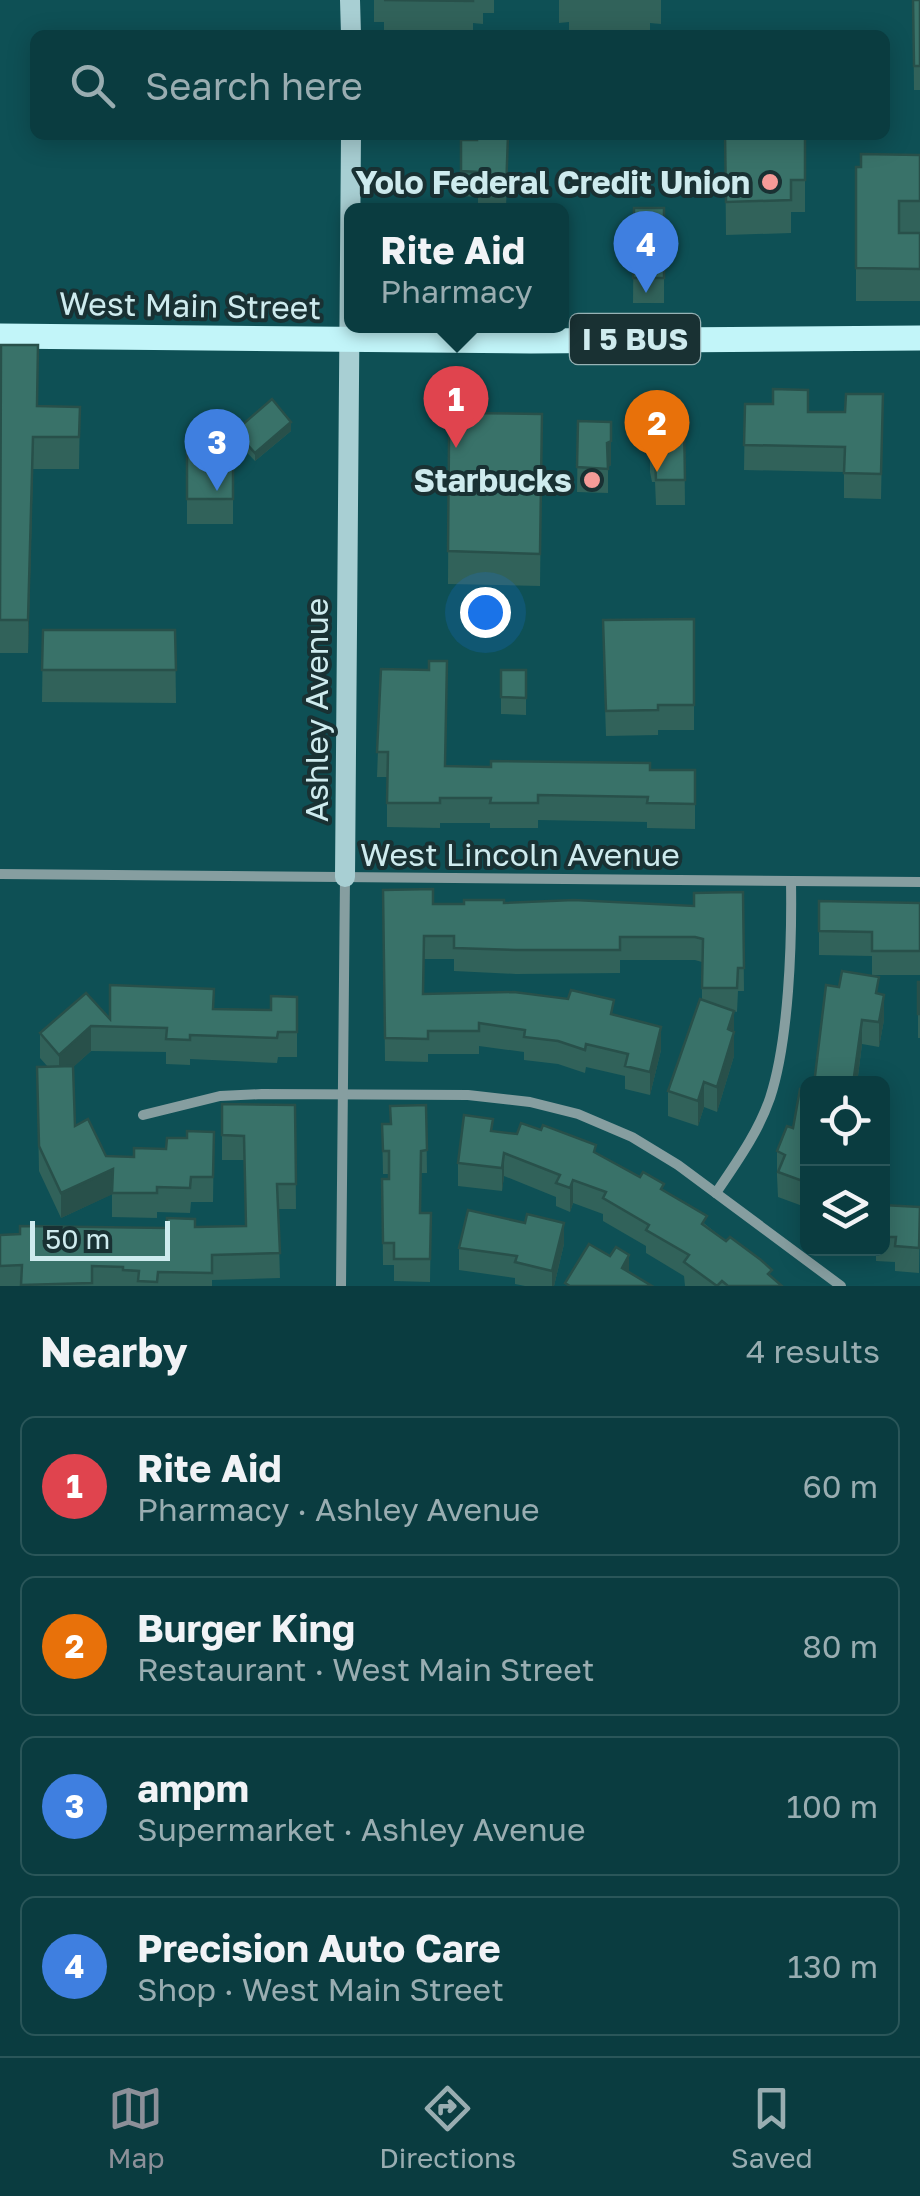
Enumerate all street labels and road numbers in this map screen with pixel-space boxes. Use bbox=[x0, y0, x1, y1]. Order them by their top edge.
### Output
street label: West Main Street bbox=[59, 284, 321, 326]
road number: I 5 BUS bbox=[570, 314, 700, 364]
street label: Ashley Avenue bbox=[297, 598, 335, 822]
street label: West Lincoln Avenue bbox=[360, 835, 680, 873]

